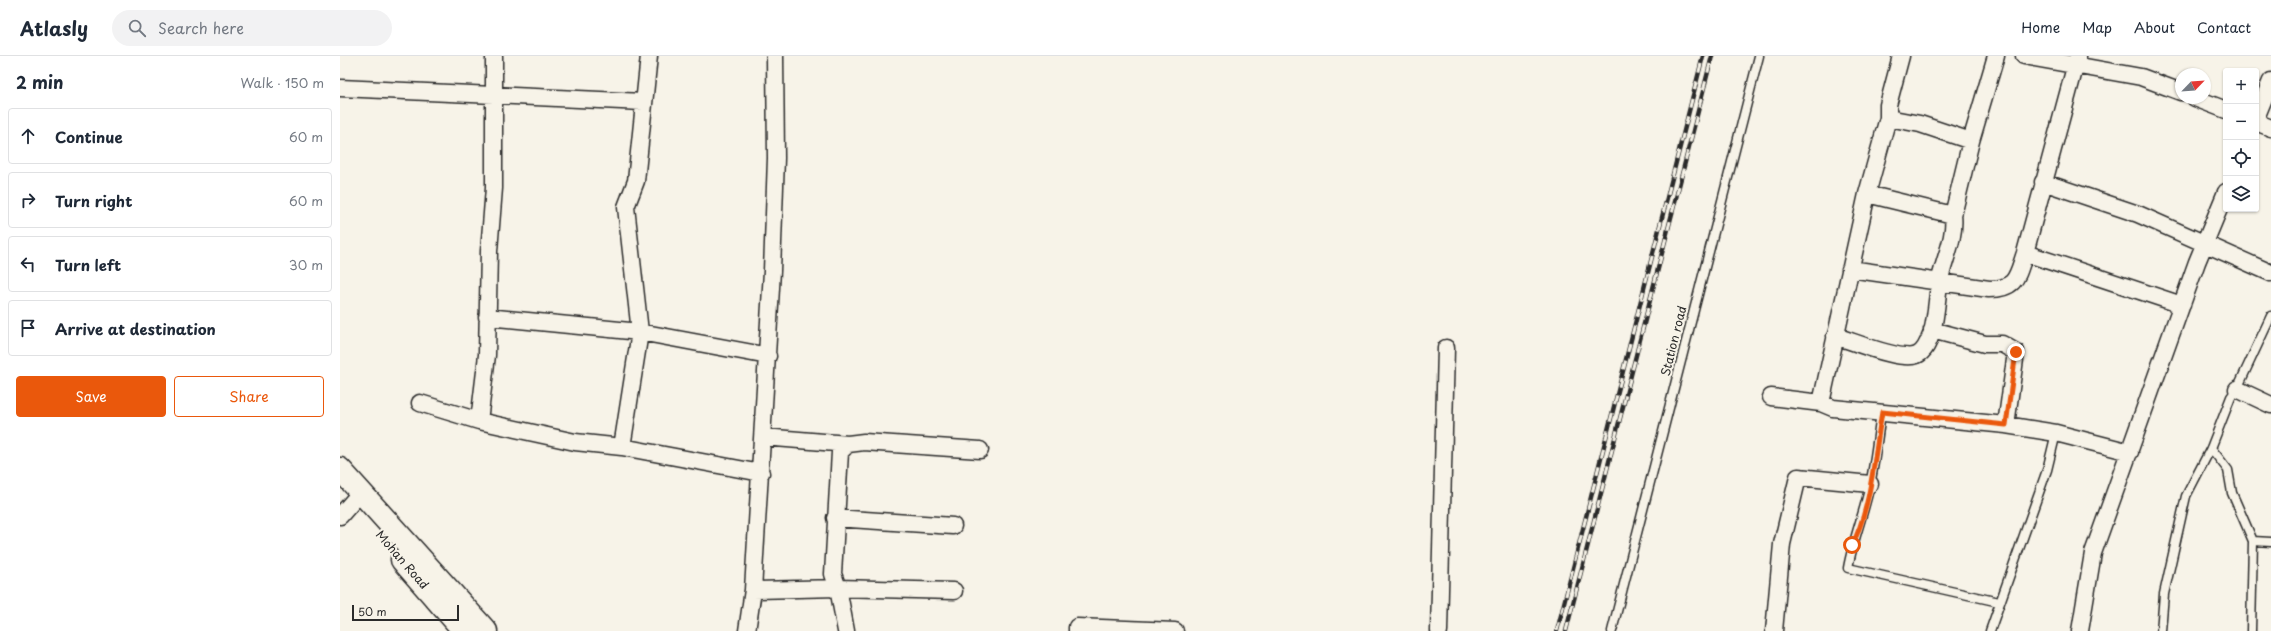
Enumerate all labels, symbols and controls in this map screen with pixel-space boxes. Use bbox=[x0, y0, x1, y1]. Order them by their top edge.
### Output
search box bbox=[112, 10, 392, 46]
text: Atlasly bbox=[20, 14, 88, 42]
text: Search here bbox=[158, 16, 244, 39]
icon: search bbox=[126, 17, 148, 39]
text: Home bbox=[2021, 17, 2060, 38]
text: Map bbox=[2082, 17, 2112, 38]
text: About bbox=[2134, 17, 2175, 38]
text: Contact bbox=[2197, 17, 2251, 38]
north arrow bbox=[2175, 68, 2211, 104]
map controls bbox=[2223, 68, 2259, 212]
button: + bbox=[2223, 68, 2259, 104]
text: 2 min bbox=[16, 69, 63, 95]
text: Walk · 150 m bbox=[240, 73, 324, 92]
button: − bbox=[2223, 104, 2259, 140]
icon: ahead bbox=[17, 125, 39, 147]
text: Continue bbox=[55, 125, 123, 148]
text: 60 m bbox=[289, 127, 323, 146]
button: locate bbox=[2223, 140, 2259, 176]
button: layers bbox=[2223, 176, 2259, 212]
icon: right bbox=[17, 189, 39, 211]
text: Turn right bbox=[55, 189, 132, 212]
text: 60 m bbox=[289, 191, 323, 210]
icon: left bbox=[17, 253, 39, 275]
text: Turn left bbox=[55, 253, 121, 276]
text: 30 m bbox=[289, 255, 323, 274]
street label: Station road bbox=[1656, 304, 1690, 378]
icon: arrive bbox=[17, 317, 39, 339]
text: Arrive at destination bbox=[55, 317, 216, 340]
route end bbox=[2007, 343, 2025, 361]
button: Save bbox=[16, 376, 166, 417]
button: Share bbox=[174, 376, 324, 417]
street label: Mohan Road bbox=[372, 526, 433, 593]
route start bbox=[1843, 536, 1861, 554]
scale bar bbox=[352, 603, 459, 622]
text: 50 m bbox=[358, 603, 387, 620]

